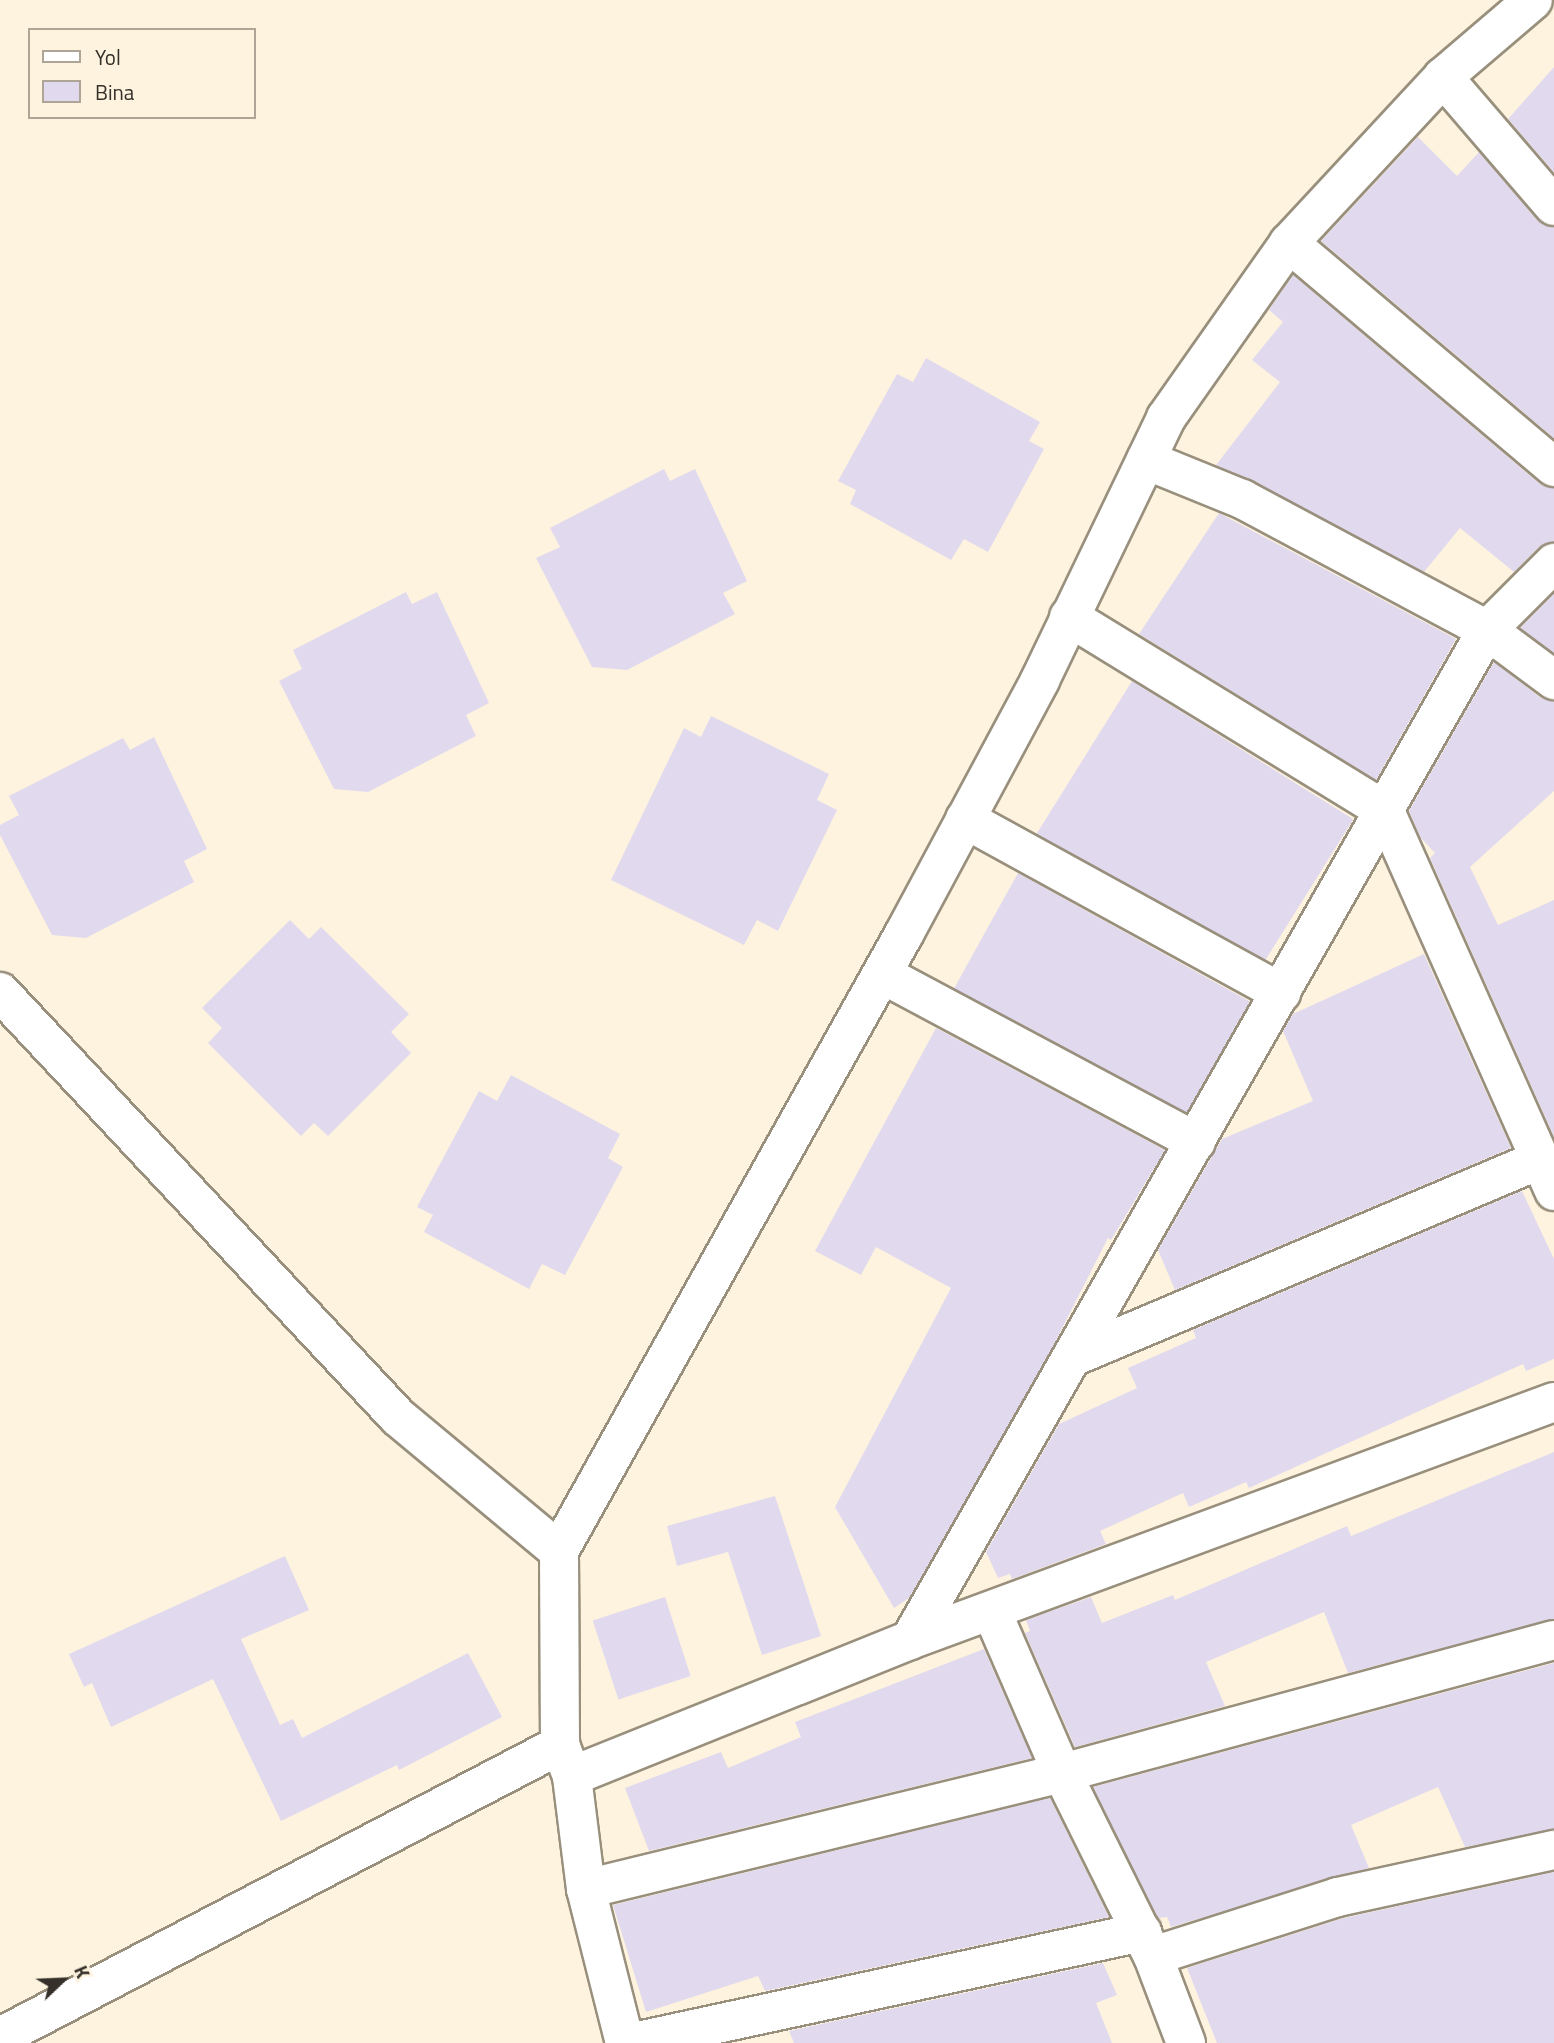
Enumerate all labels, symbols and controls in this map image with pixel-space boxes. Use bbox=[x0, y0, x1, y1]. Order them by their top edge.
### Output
legend bbox=[28, 28, 256, 119]
text: Yol bbox=[95, 41, 121, 73]
text: Bina bbox=[95, 76, 134, 108]
north arrow bbox=[28, 1945, 98, 2015]
text: K bbox=[67, 1961, 98, 1982]

